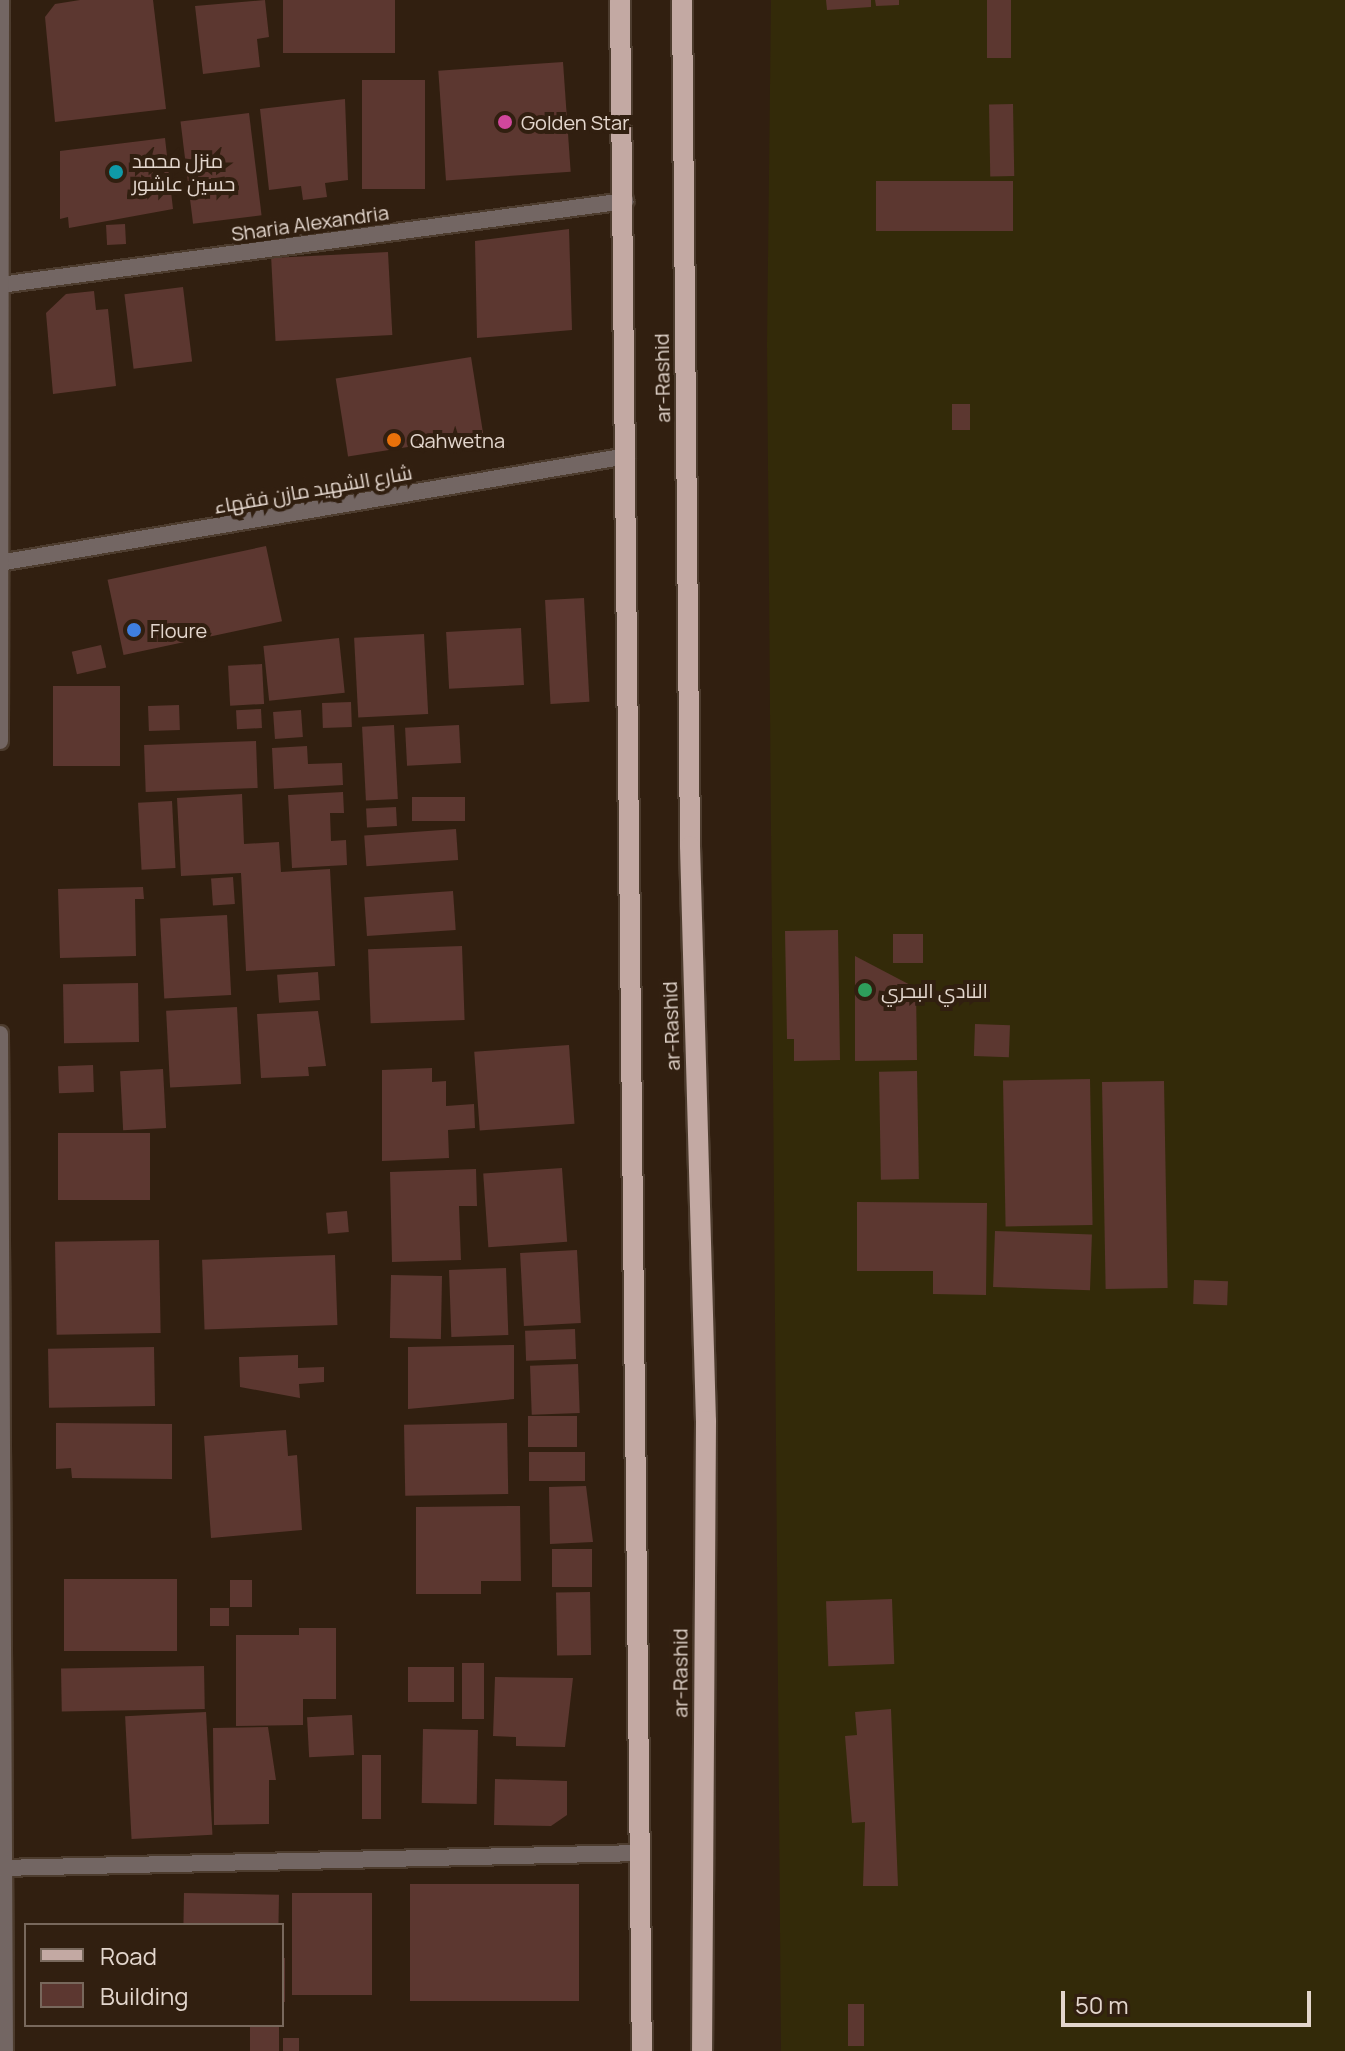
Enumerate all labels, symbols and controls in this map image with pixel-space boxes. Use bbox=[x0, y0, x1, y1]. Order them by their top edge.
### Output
place label: Golden Star bbox=[521, 110, 629, 134]
marker: Golden Star bbox=[496, 113, 514, 131]
place label: منزل محمد حسين عاشور bbox=[132, 148, 235, 195]
marker: منزل محمد حسين عاشور bbox=[107, 163, 125, 181]
street label: Sharia Alexandria bbox=[230, 200, 390, 246]
street label: ar-Rashid bbox=[649, 333, 675, 423]
place label: Qahwetna bbox=[410, 428, 505, 452]
marker: Qahwetna bbox=[385, 431, 403, 449]
street label: شارع الشهيد مازن فقهاء bbox=[212, 460, 414, 518]
place label: Floure bbox=[150, 618, 207, 642]
marker: Floure bbox=[125, 621, 143, 639]
place label: النادي البحري bbox=[881, 978, 988, 1002]
street label: ar-Rashid bbox=[657, 981, 685, 1071]
marker: النادي البحري bbox=[856, 981, 874, 999]
street label: ar-Rashid bbox=[668, 1628, 692, 1718]
legend bbox=[24, 1923, 284, 2027]
text: Road bbox=[100, 1939, 157, 1972]
scale bar bbox=[1065, 1975, 1315, 2025]
text: Building bbox=[100, 1979, 188, 2012]
text: 50 m bbox=[1075, 1988, 1129, 2021]

